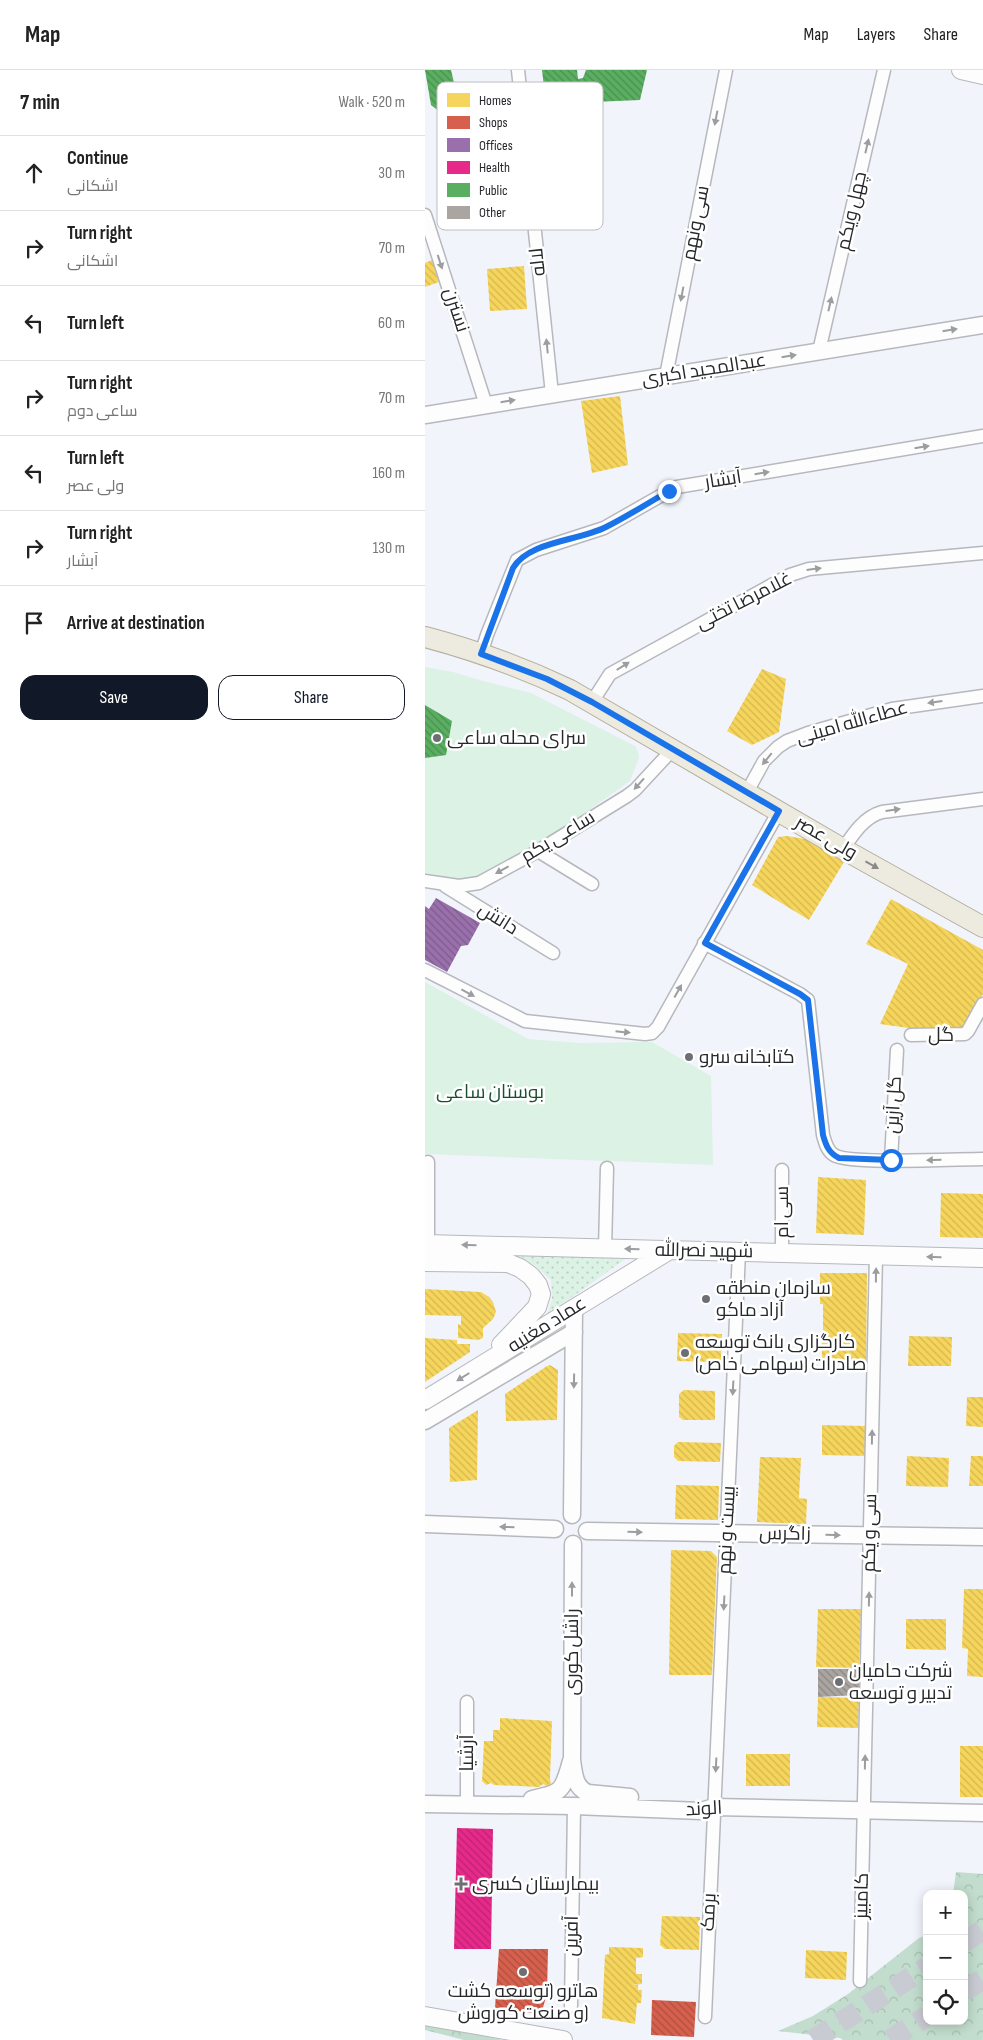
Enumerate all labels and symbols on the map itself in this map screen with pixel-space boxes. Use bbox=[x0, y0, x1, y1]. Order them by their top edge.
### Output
legend bbox=[437, 82, 603, 230]
text: Homes bbox=[479, 92, 512, 109]
one-way arrow bbox=[712, 110, 720, 126]
text: Shops bbox=[479, 114, 508, 131]
text: Offices bbox=[479, 137, 513, 154]
one-way arrow bbox=[863, 138, 871, 153]
text: Health bbox=[479, 159, 510, 176]
street label: چهل ویکم bbox=[832, 170, 873, 253]
text: Public bbox=[479, 182, 508, 199]
street label: سی ونهم bbox=[677, 183, 716, 263]
text: Other bbox=[479, 204, 506, 221]
street label: لاله bbox=[525, 247, 551, 277]
one-way arrow bbox=[437, 254, 444, 269]
street label: نسترن bbox=[438, 285, 474, 335]
one-way arrow bbox=[677, 287, 685, 303]
one-way arrow bbox=[826, 296, 834, 311]
one-way arrow bbox=[942, 326, 958, 334]
one-way arrow bbox=[543, 338, 551, 354]
street label: عبدالمجید اکبری bbox=[640, 349, 768, 391]
one-way arrow bbox=[781, 352, 797, 360]
one-way arrow bbox=[500, 397, 516, 405]
one-way arrow bbox=[915, 442, 931, 450]
street label: آبشار bbox=[702, 466, 743, 494]
one-way arrow bbox=[754, 469, 770, 477]
route end bbox=[658, 480, 681, 503]
one-way arrow bbox=[806, 565, 822, 573]
street label: غلامرضا تختی bbox=[692, 567, 796, 635]
one-way arrow bbox=[616, 661, 629, 670]
street label: عطاءالله امینی bbox=[793, 694, 910, 750]
one-way arrow bbox=[926, 699, 942, 707]
place label: سرای محله ساعی bbox=[447, 727, 586, 750]
marker: سرای محله ساعی bbox=[431, 732, 443, 744]
one-way arrow bbox=[761, 752, 772, 765]
one-way arrow bbox=[634, 778, 645, 791]
street label: ساعی یکم bbox=[517, 806, 600, 869]
one-way arrow bbox=[885, 806, 901, 814]
street label: ولی عصر bbox=[790, 811, 861, 865]
one-way arrow bbox=[865, 861, 879, 869]
one-way arrow bbox=[495, 866, 509, 874]
street label: دانش bbox=[474, 898, 522, 940]
one-way arrow bbox=[673, 985, 682, 998]
one-way arrow bbox=[461, 989, 475, 997]
street label: گل bbox=[928, 1024, 954, 1047]
one-way arrow bbox=[616, 1028, 632, 1036]
place label: کتابخانه سرو bbox=[699, 1046, 795, 1069]
marker: کتابخانه سرو bbox=[683, 1051, 695, 1063]
street label: گل آزین bbox=[881, 1076, 907, 1134]
park label: بوستان ساعی bbox=[436, 1081, 544, 1104]
route start bbox=[880, 1149, 903, 1172]
one-way arrow bbox=[926, 1156, 942, 1164]
street label: سی ام bbox=[771, 1186, 795, 1238]
street label: شهید نصرالله bbox=[655, 1237, 753, 1263]
one-way arrow bbox=[461, 1241, 477, 1249]
one-way arrow bbox=[624, 1245, 640, 1253]
one-way arrow bbox=[926, 1253, 942, 1261]
one-way arrow bbox=[872, 1266, 880, 1282]
place label: سازمان منطقه آزاد ماکو bbox=[716, 1277, 831, 1322]
street label: عماد مغنیه bbox=[503, 1292, 591, 1358]
marker: سازمان منطقه آزاد ماکو bbox=[700, 1293, 712, 1305]
place label: کارگزاری بانک توسعه صادرات (سهامی خاص) bbox=[695, 1331, 866, 1376]
marker: کارگزاری بانک توسعه صادرات (سهامی خاص) bbox=[679, 1347, 691, 1359]
one-way arrow bbox=[457, 1372, 470, 1381]
one-way arrow bbox=[570, 1373, 578, 1389]
one-way arrow bbox=[729, 1380, 737, 1396]
one-way arrow bbox=[868, 1429, 876, 1445]
street label: بیست و نهم bbox=[713, 1485, 742, 1575]
street label: سی و یکم bbox=[858, 1493, 883, 1573]
street label: زاگرس bbox=[759, 1522, 811, 1546]
one-way arrow bbox=[498, 1523, 514, 1531]
one-way arrow bbox=[628, 1528, 644, 1536]
one-way arrow bbox=[825, 1531, 841, 1539]
one-way arrow bbox=[568, 1581, 576, 1597]
one-way arrow bbox=[865, 1591, 873, 1607]
one-way arrow bbox=[719, 1595, 727, 1611]
street label: راشل کوری bbox=[561, 1608, 584, 1696]
place label: شرکت حامیان تدبیر و توسعه bbox=[849, 1660, 953, 1705]
marker: شرکت حامیان تدبیر و توسعه bbox=[833, 1676, 845, 1688]
street label: آرشیا bbox=[456, 1734, 479, 1772]
one-way arrow bbox=[861, 1754, 869, 1770]
one-way arrow bbox=[712, 1758, 720, 1774]
street label: الوند bbox=[685, 1797, 723, 1821]
place label: بیمارستان کسری bbox=[472, 1873, 599, 1896]
street label: کامبیز bbox=[850, 1873, 874, 1920]
marker: بیمارستان کسری bbox=[454, 1877, 468, 1891]
street label: برمک bbox=[697, 1892, 721, 1932]
street label: آفرین bbox=[560, 1915, 584, 1957]
marker: هاترو (توسعه کشت و صنعت کوروش) bbox=[517, 1966, 529, 1978]
place label: هاترو (توسعه کشت و صنعت کوروش) bbox=[448, 1980, 598, 2025]

